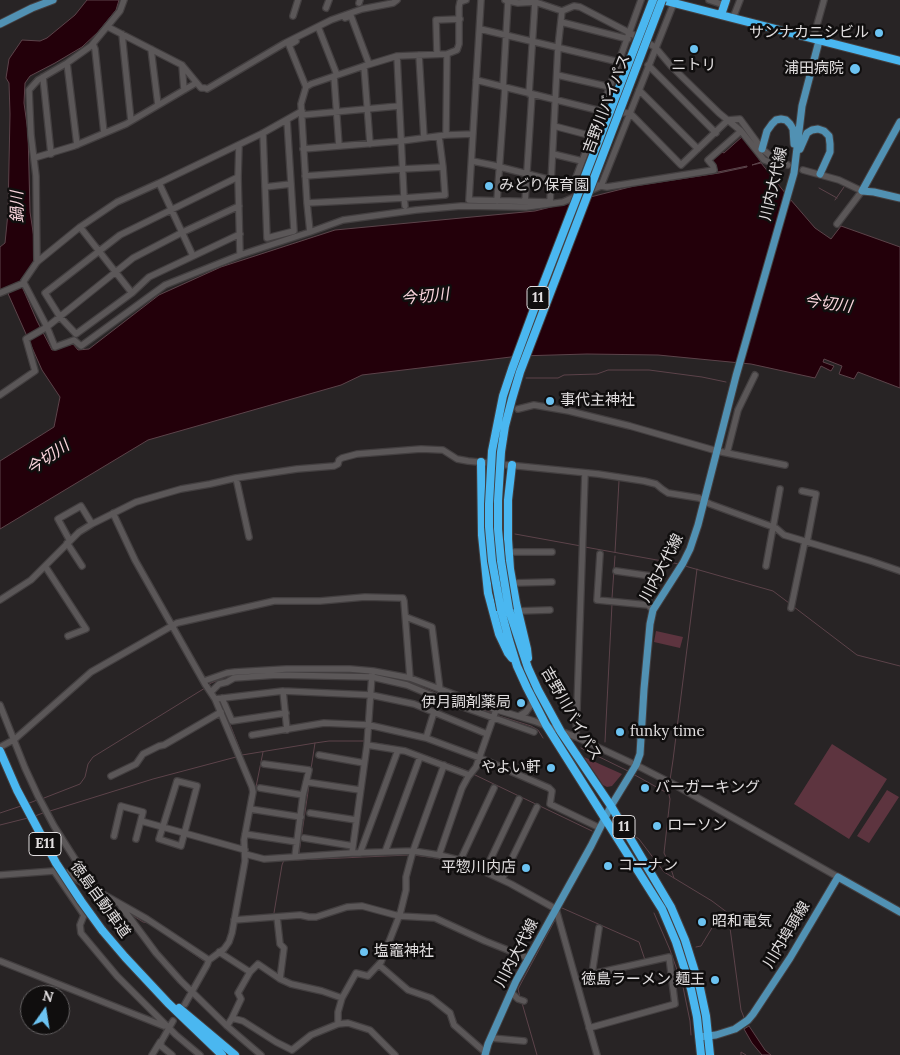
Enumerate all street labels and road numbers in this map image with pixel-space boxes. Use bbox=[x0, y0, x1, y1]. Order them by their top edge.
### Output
street label: 吉野川バイパス bbox=[580, 52, 634, 156]
street label: 川内大代線 bbox=[757, 145, 791, 223]
road number: 11 bbox=[527, 286, 549, 310]
street label: 川内大代線 bbox=[636, 531, 688, 605]
street label: 吉野川バイパス bbox=[537, 664, 605, 764]
road number: 11 bbox=[613, 816, 635, 839]
road number: E11 bbox=[29, 832, 61, 856]
street label: 徳島自動車道 bbox=[66, 858, 134, 942]
street label: 川内埠頭線 bbox=[760, 898, 814, 972]
street label: 川内大代線 bbox=[491, 916, 543, 990]

